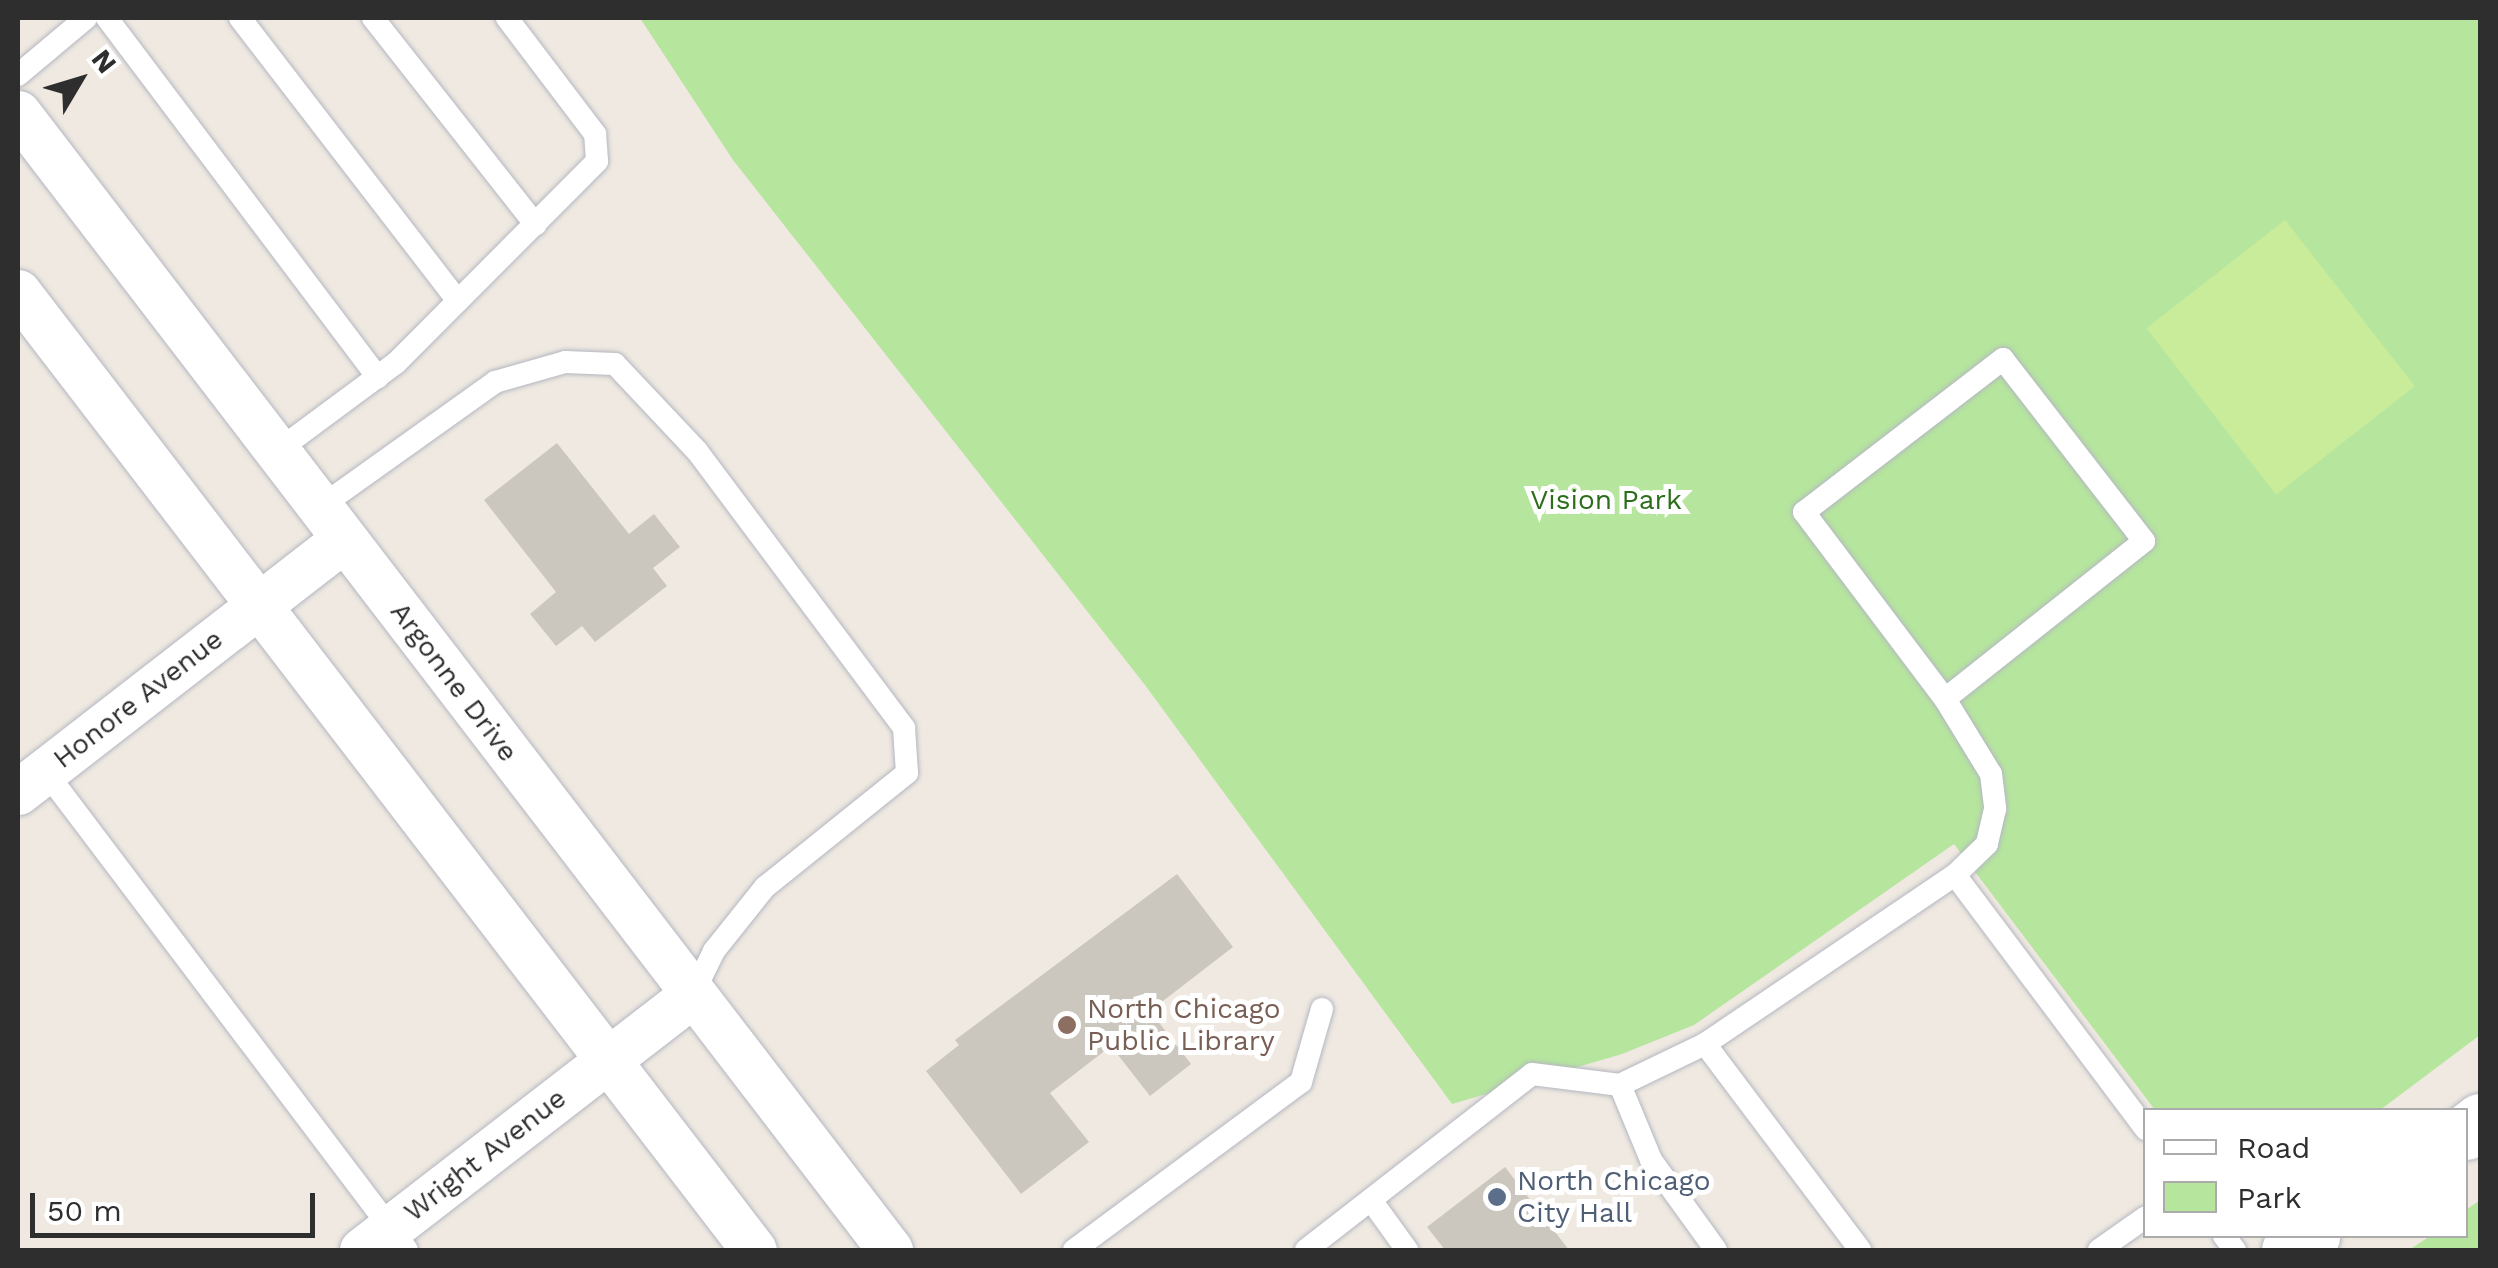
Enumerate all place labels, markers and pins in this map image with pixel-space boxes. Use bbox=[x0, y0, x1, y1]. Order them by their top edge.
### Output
place label: North Chicago Public Library bbox=[1087, 992, 1281, 1058]
marker: North Chicago Public Library bbox=[1056, 1014, 1078, 1036]
place label: North Chicago City Hall bbox=[1517, 1164, 1711, 1230]
marker: North Chicago City Hall bbox=[1486, 1186, 1508, 1208]

